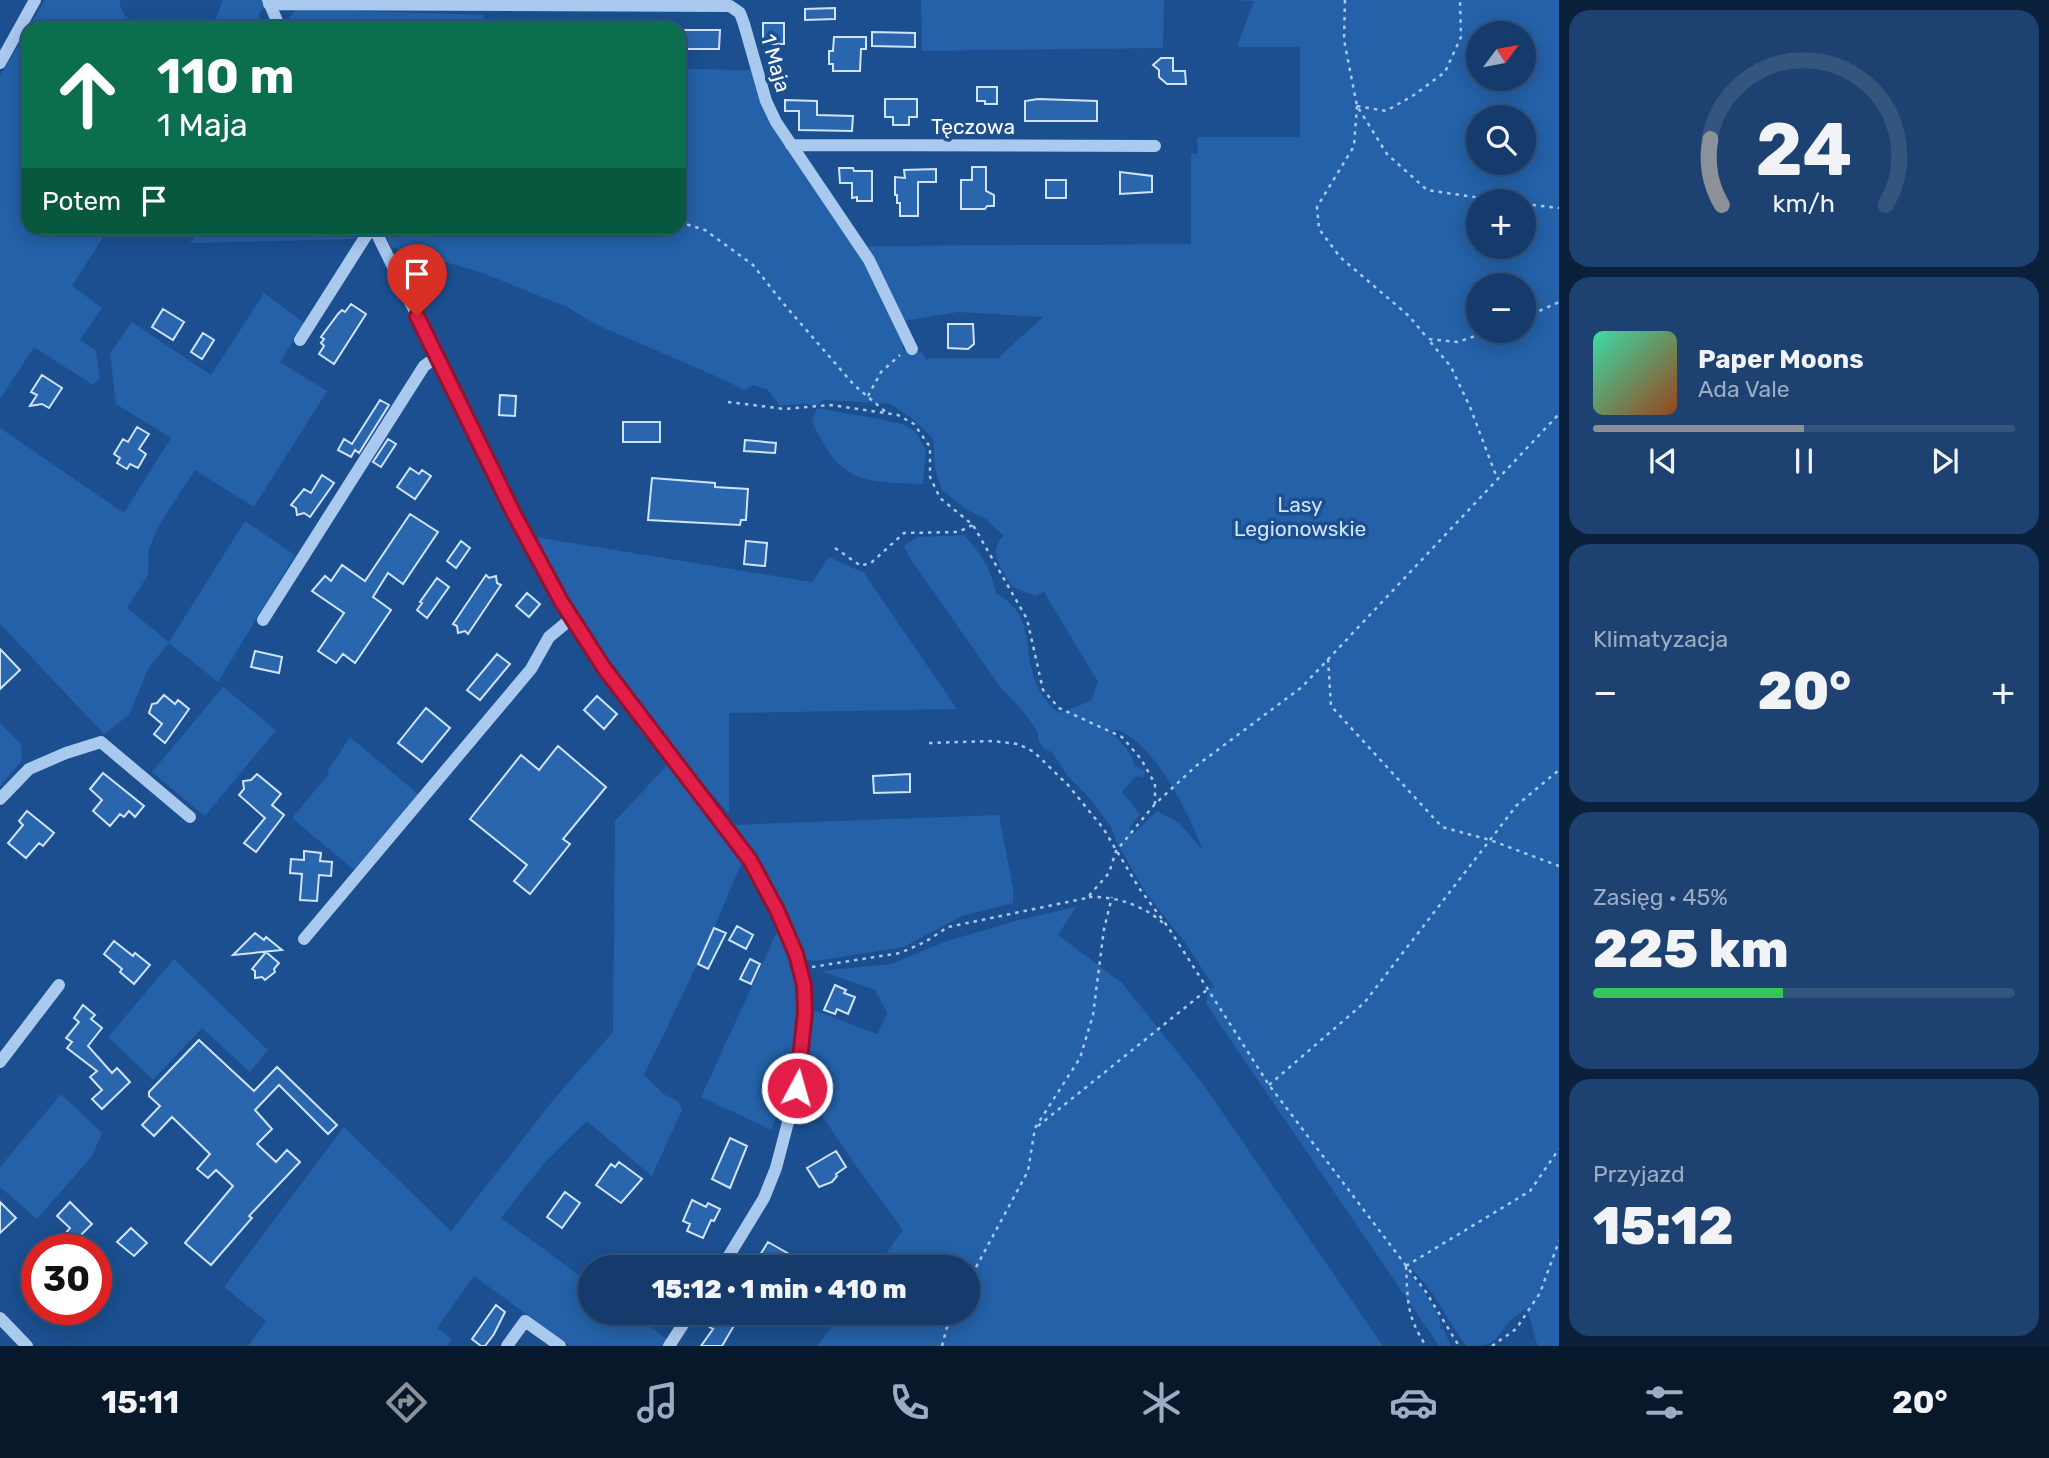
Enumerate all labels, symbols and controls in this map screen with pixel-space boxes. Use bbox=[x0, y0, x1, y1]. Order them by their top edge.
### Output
north arrow bbox=[1466, 21, 1536, 91]
map controls bbox=[1466, 21, 1536, 343]
street label: 1 Maja bbox=[756, 31, 796, 95]
text: 110 m bbox=[157, 47, 294, 105]
icon: ahead bbox=[42, 49, 133, 140]
button: search bbox=[1466, 105, 1536, 175]
text: 1 Maja bbox=[157, 106, 248, 144]
text: 24 bbox=[1756, 107, 1852, 193]
street label: Tęczowa bbox=[931, 114, 1015, 139]
icon: arrive bbox=[135, 182, 173, 220]
text: Potem bbox=[42, 186, 121, 217]
text: km/h bbox=[1773, 188, 1835, 217]
button: + bbox=[1466, 189, 1536, 259]
pin bbox=[387, 244, 447, 316]
icon: arrive bbox=[398, 255, 436, 293]
button: − bbox=[1466, 273, 1536, 343]
text: Paper Moons bbox=[1698, 344, 1864, 375]
text: Ada Vale bbox=[1698, 375, 1790, 403]
icon: previous bbox=[1644, 442, 1682, 480]
icon: pause bbox=[1785, 442, 1823, 480]
icon: next bbox=[1926, 442, 1964, 480]
park label: Lasy Legionowskie bbox=[1234, 492, 1366, 541]
text: Klimatyzacja bbox=[1593, 625, 1728, 653]
text: 20° bbox=[1758, 660, 1851, 722]
text: − bbox=[1593, 669, 1618, 715]
text: + bbox=[1991, 669, 2015, 715]
text: Zasięg · 45% bbox=[1593, 883, 1728, 911]
text: 225 km bbox=[1593, 918, 1789, 980]
position arrow bbox=[760, 1051, 834, 1125]
text: Przyjazd bbox=[1593, 1160, 1685, 1188]
text: 15:12 bbox=[1593, 1195, 1734, 1257]
speed limit sign: 30 bbox=[21, 1234, 112, 1325]
text: 15:12 · 1 min · 410 m bbox=[651, 1274, 907, 1305]
icon: directions bbox=[382, 1378, 431, 1427]
icon: music bbox=[633, 1378, 682, 1427]
icon: phone bbox=[885, 1378, 934, 1427]
icon: climate bbox=[1137, 1378, 1186, 1427]
icon: car bbox=[1389, 1378, 1438, 1427]
icon: filters bbox=[1640, 1378, 1689, 1427]
text: 15:11 bbox=[101, 1383, 179, 1421]
text: 20° bbox=[1892, 1383, 1948, 1421]

